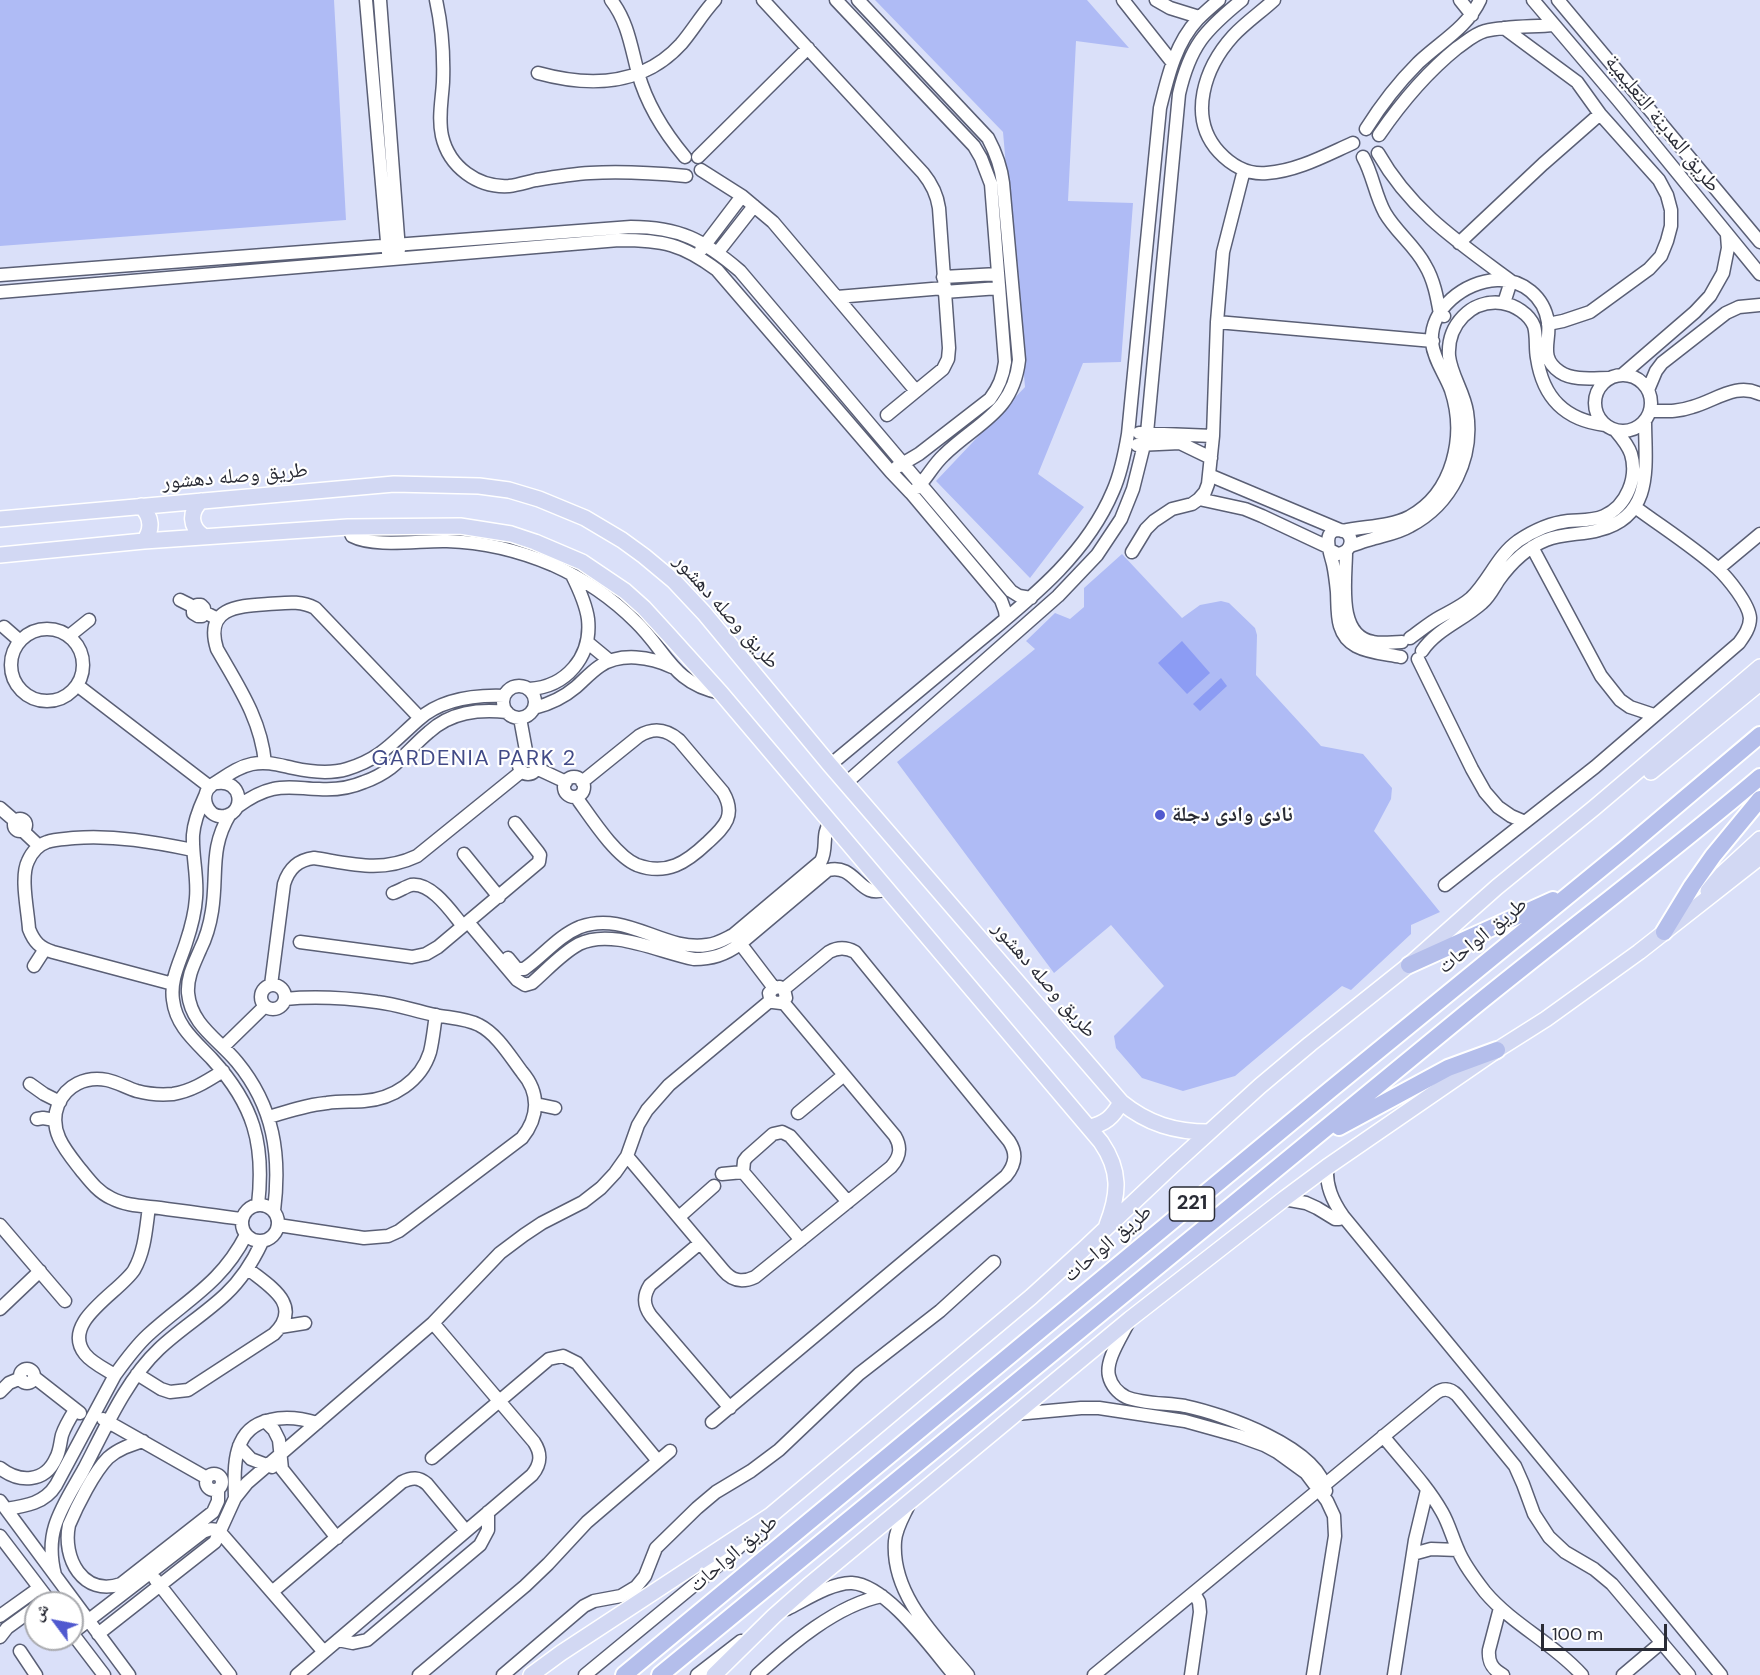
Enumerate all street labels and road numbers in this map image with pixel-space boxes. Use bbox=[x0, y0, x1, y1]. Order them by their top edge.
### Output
street label: طريق المدينة التعليمية bbox=[1599, 50, 1725, 198]
street label: طريق وصله دهشور bbox=[161, 458, 309, 496]
street label: طريق وصله دهشور bbox=[668, 549, 784, 675]
street label: طريق الواحات bbox=[1433, 892, 1533, 980]
street label: طريق وصله دهشور bbox=[986, 916, 1102, 1044]
road number: 221 bbox=[1170, 1187, 1214, 1221]
street label: طريق الواحات bbox=[1059, 1200, 1157, 1288]
street label: طريق الواحات bbox=[685, 1510, 783, 1598]

